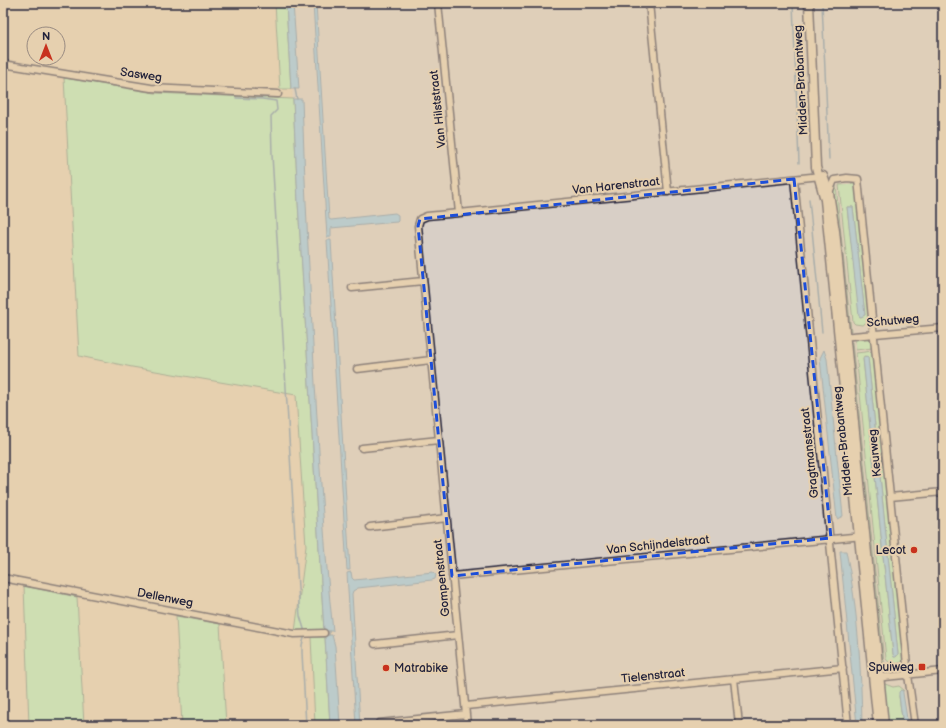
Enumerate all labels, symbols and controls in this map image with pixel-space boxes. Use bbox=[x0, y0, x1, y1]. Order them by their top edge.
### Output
street label: Midden-Brabantweg bbox=[791, 24, 811, 135]
north arrow bbox=[26, 26, 66, 66]
text: N bbox=[42, 30, 50, 43]
street label: Sasweg bbox=[119, 65, 163, 85]
street label: Van Hilststraat bbox=[426, 69, 450, 149]
street label: Van Harenstraat bbox=[572, 174, 661, 198]
street label: Schutweg bbox=[866, 311, 920, 331]
street label: Midden-Brabantweg bbox=[830, 385, 856, 497]
street label: Gragtmansstraat bbox=[798, 407, 822, 499]
street label: Keurweg bbox=[865, 428, 885, 478]
street label: Van Schijndelstraat bbox=[606, 532, 711, 558]
street label: Gompenstraat bbox=[430, 538, 454, 617]
place label: Lecot bbox=[876, 543, 906, 558]
marker: Lecot bbox=[909, 545, 919, 555]
street label: Dellenweg bbox=[136, 585, 194, 611]
place label: Spuiweg bbox=[868, 660, 914, 675]
place label: Matrabike bbox=[394, 661, 448, 676]
marker: Spuiweg bbox=[917, 662, 927, 672]
marker: Matrabike bbox=[381, 663, 391, 673]
street label: Tielenstraat bbox=[620, 665, 686, 687]

